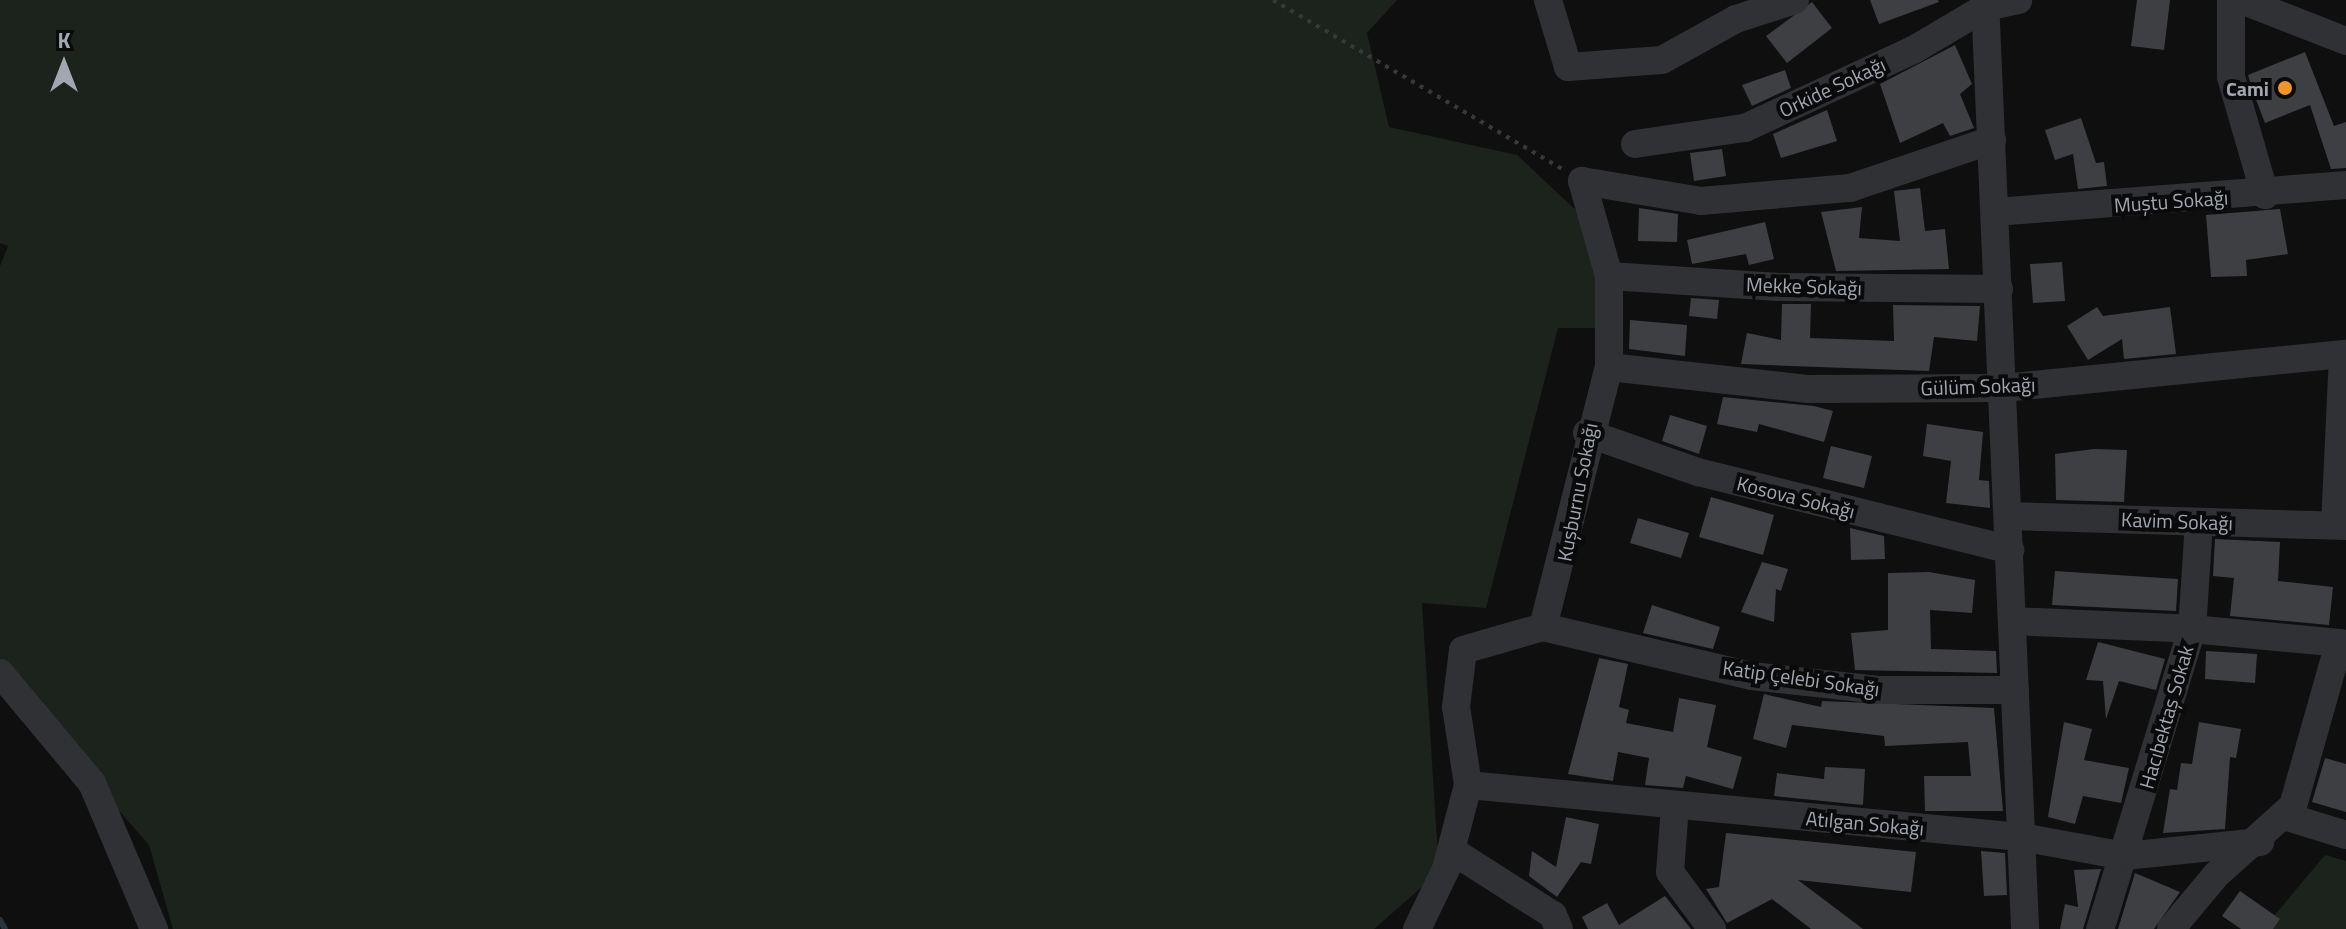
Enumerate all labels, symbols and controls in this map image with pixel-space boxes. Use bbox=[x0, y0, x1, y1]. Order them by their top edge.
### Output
text: K bbox=[57, 23, 71, 57]
north arrow bbox=[24, 24, 104, 104]
street label: Orkide Sokağı bbox=[1775, 52, 1889, 122]
place label: Cami bbox=[2226, 76, 2269, 100]
marker: Cami bbox=[2276, 79, 2294, 97]
street label: Muştu Sokağı bbox=[2113, 185, 2229, 217]
street label: Mekke Sokağı bbox=[1746, 272, 1862, 300]
street label: Gülüm Sokağı bbox=[1920, 372, 2036, 400]
street label: Kuşburnu Sokağı bbox=[1552, 421, 1602, 563]
street label: Kosova Sokağı bbox=[1734, 471, 1858, 523]
street label: Kavim Sokağı bbox=[2121, 507, 2233, 535]
street label: Hacıbektaş Sokak bbox=[2134, 643, 2198, 791]
street label: Katip Çelebi Sokağı bbox=[1721, 655, 1881, 701]
street label: Atılgan Sokağı bbox=[1805, 806, 1925, 840]

